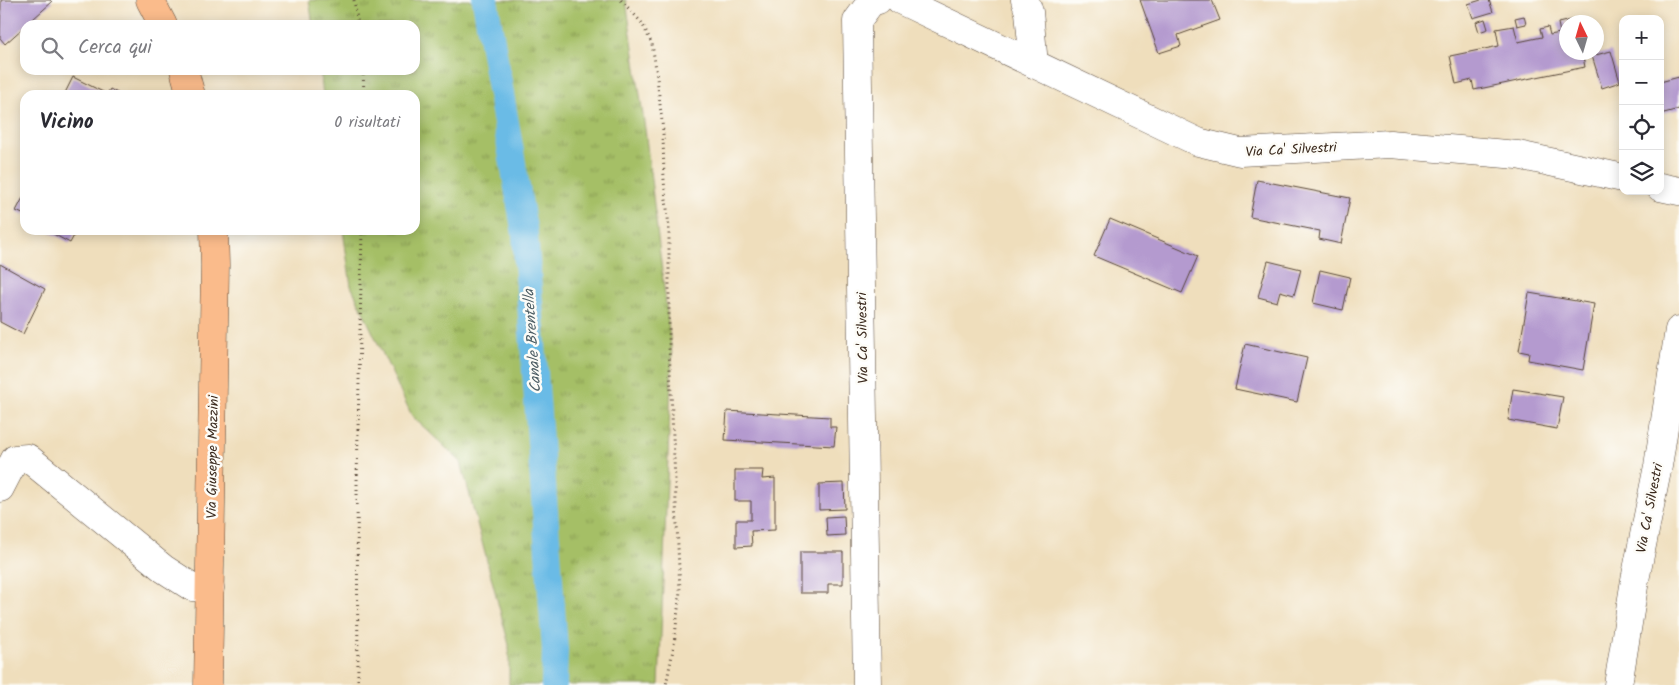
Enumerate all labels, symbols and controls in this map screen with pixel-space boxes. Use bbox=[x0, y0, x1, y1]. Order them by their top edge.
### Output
north arrow bbox=[1559, 15, 1604, 60]
map controls bbox=[1619, 15, 1664, 195]
button: + bbox=[1619, 15, 1664, 60]
search box bbox=[20, 20, 420, 75]
text: Cerca qui bbox=[78, 33, 152, 63]
icon: search bbox=[38, 34, 66, 62]
button: − bbox=[1619, 60, 1664, 105]
button: locate bbox=[1619, 105, 1664, 150]
text: Vicino bbox=[40, 106, 94, 139]
text: 0 risultati bbox=[334, 110, 400, 135]
street label: Via Ca' Silvestri bbox=[1245, 137, 1338, 163]
button: layers bbox=[1619, 150, 1664, 195]
water label: Canale Brentella bbox=[517, 287, 549, 393]
street label: Via Ca' Silvestri bbox=[851, 291, 875, 384]
street label: Via Giuseppe Mazzini bbox=[201, 395, 225, 519]
street label: Via Ca' Silvestri bbox=[1630, 461, 1670, 555]

